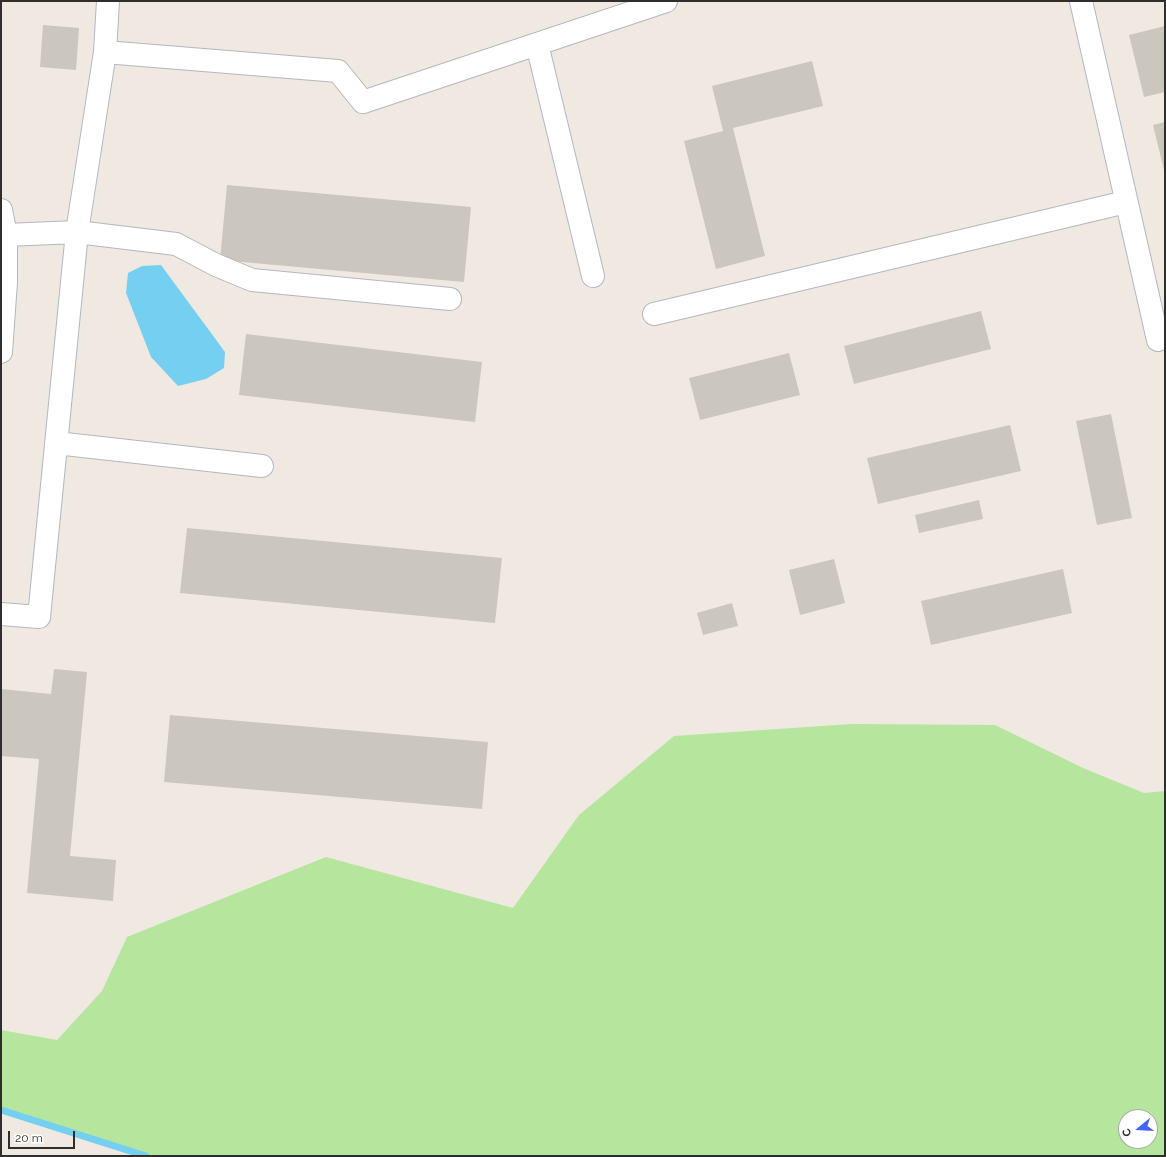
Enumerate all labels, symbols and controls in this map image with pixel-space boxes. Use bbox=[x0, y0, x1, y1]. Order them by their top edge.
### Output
north arrow bbox=[1118, 1109, 1158, 1149]
scale bar bbox=[10, 1123, 77, 1149]
text: С bbox=[1120, 1127, 1134, 1138]
text: 20 m bbox=[15, 1131, 43, 1145]

